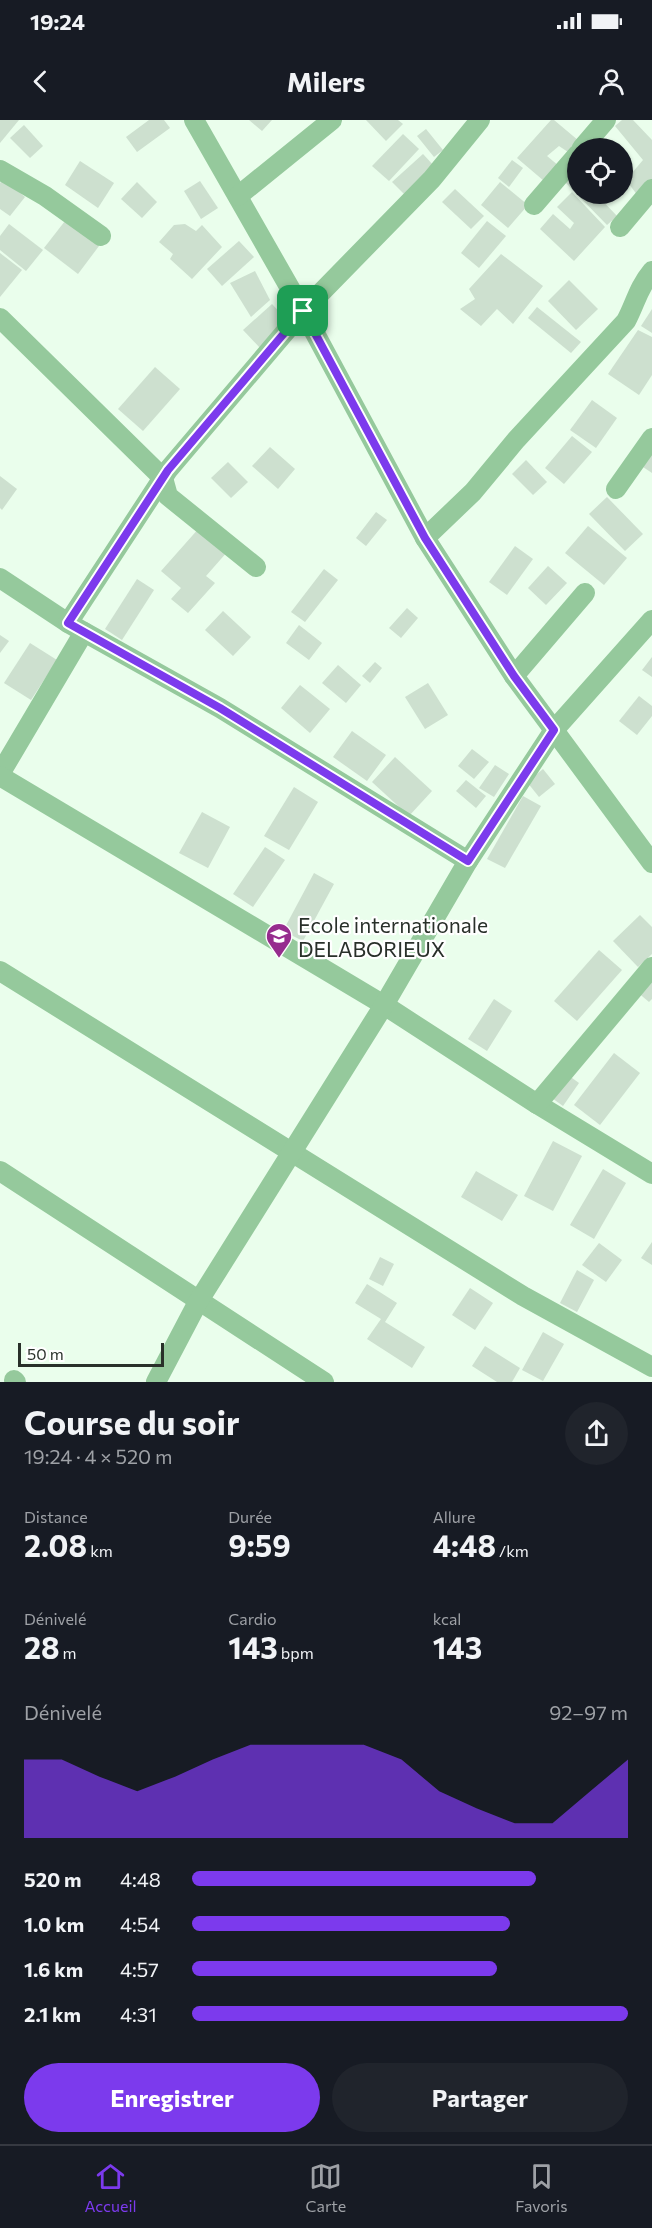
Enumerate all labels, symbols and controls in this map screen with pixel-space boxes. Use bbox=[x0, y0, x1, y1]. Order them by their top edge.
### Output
text: 19:24 bbox=[30, 8, 85, 35]
icon: back bbox=[24, 65, 57, 98]
text: Milers bbox=[287, 65, 365, 98]
icon: person bbox=[595, 65, 628, 98]
map controls bbox=[567, 138, 633, 204]
button: locate bbox=[567, 138, 633, 204]
pin bbox=[277, 285, 328, 336]
icon: arrive bbox=[286, 294, 319, 327]
place label: Ecole internationale DELABORIEUX bbox=[298, 912, 488, 961]
school or university icon: Ecole internationale DELABORIEUX bbox=[264, 921, 294, 959]
scale bar bbox=[18, 1340, 164, 1368]
text: 50 m bbox=[27, 1344, 64, 1363]
text: Course du soir bbox=[24, 1401, 240, 1442]
button: share bbox=[565, 1402, 628, 1465]
text: 19:24 · 4 × 520 m bbox=[24, 1444, 172, 1468]
text: Distance bbox=[24, 1507, 88, 1526]
text: Durée bbox=[228, 1507, 272, 1526]
text: Allure bbox=[433, 1507, 475, 1526]
text: 2.08 bbox=[24, 1526, 87, 1563]
text: 9:59 bbox=[228, 1526, 291, 1563]
text: 4:48 bbox=[433, 1526, 496, 1563]
text: km bbox=[87, 1541, 113, 1560]
text: /km bbox=[496, 1541, 529, 1560]
text: Dénivelé bbox=[24, 1609, 86, 1628]
text: Cardio bbox=[228, 1609, 277, 1628]
text: kcal bbox=[433, 1609, 461, 1628]
text: 28 bbox=[24, 1628, 59, 1665]
text: 143 bbox=[228, 1628, 278, 1665]
text: 143 bbox=[433, 1628, 482, 1665]
text: m bbox=[59, 1643, 76, 1662]
text: bpm bbox=[278, 1643, 314, 1662]
text: Dénivelé bbox=[24, 1700, 102, 1724]
text: 92–97 m bbox=[549, 1700, 628, 1724]
text: 520 m bbox=[24, 1867, 81, 1891]
text: 4:48 bbox=[120, 1867, 161, 1891]
text: 1.0 km bbox=[24, 1912, 84, 1936]
text: 4:54 bbox=[120, 1912, 160, 1936]
text: 1.6 km bbox=[24, 1957, 83, 1981]
text: 4:57 bbox=[120, 1957, 159, 1981]
text: 2.1 km bbox=[24, 2002, 81, 2026]
text: 4:31 bbox=[120, 2002, 157, 2026]
button: Enregistrer bbox=[24, 2063, 320, 2132]
button: Partager bbox=[332, 2063, 628, 2132]
tab: Accueil bbox=[85, 2160, 137, 2215]
tab: Carte bbox=[306, 2160, 346, 2215]
tab: Favoris bbox=[515, 2160, 567, 2215]

